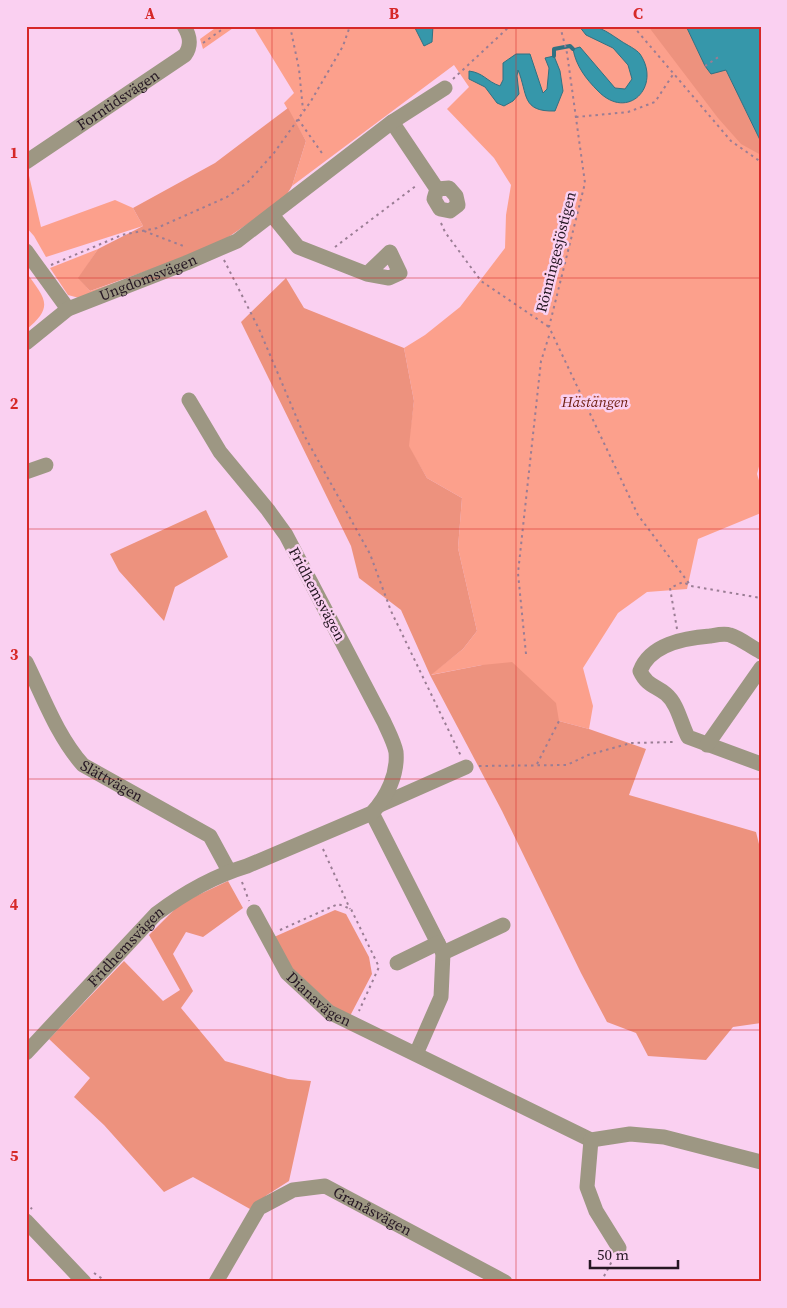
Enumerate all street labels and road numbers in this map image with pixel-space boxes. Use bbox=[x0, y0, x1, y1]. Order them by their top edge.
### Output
street label: Forntidsvägen bbox=[72, 64, 163, 135]
street label: Rönningesjöstigen bbox=[530, 189, 581, 315]
street label: Ungdomsvägen bbox=[96, 249, 200, 306]
street label: Fridhemsvägen bbox=[284, 543, 351, 644]
street label: Slättvägen bbox=[77, 755, 147, 807]
street label: Fridhemsvägen bbox=[82, 901, 168, 991]
street label: Dianavägen bbox=[282, 967, 355, 1031]
street label: Granåsvägen bbox=[330, 1181, 416, 1240]

